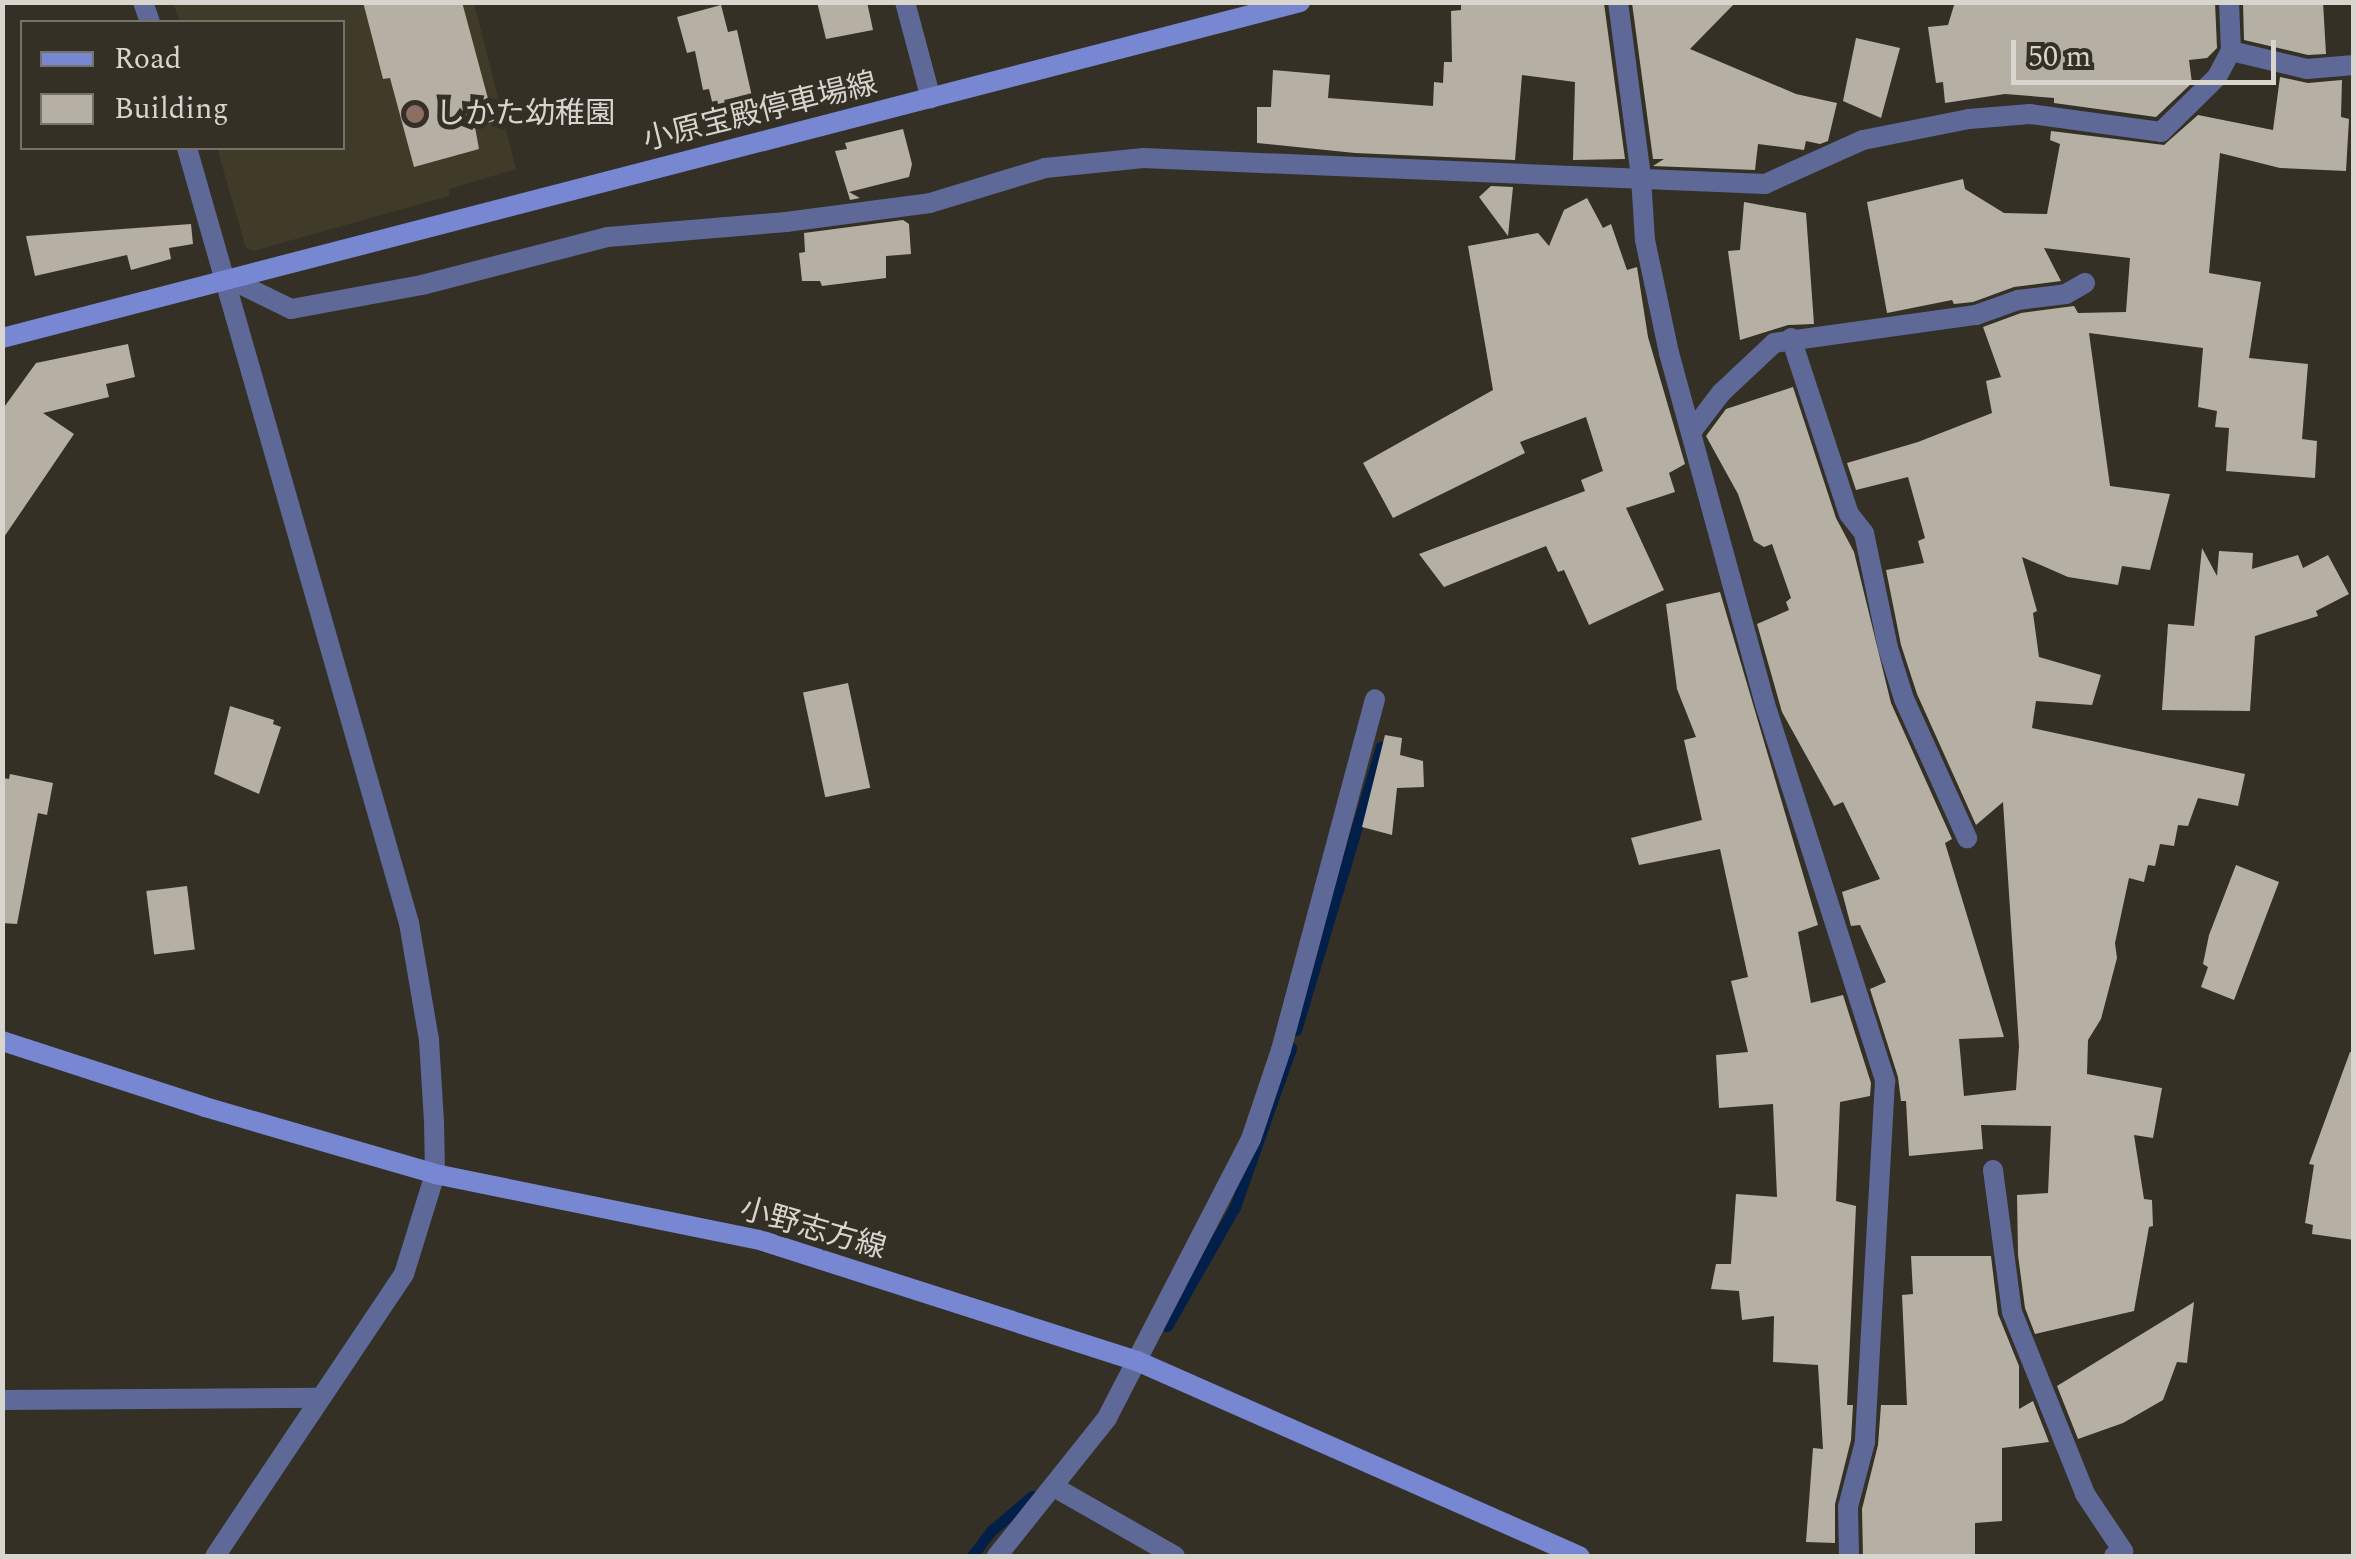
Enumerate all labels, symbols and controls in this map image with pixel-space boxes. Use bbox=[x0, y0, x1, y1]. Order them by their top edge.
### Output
legend bbox=[20, 20, 345, 150]
scale bar bbox=[2016, 20, 2281, 82]
text: 50 m bbox=[2028, 34, 2091, 80]
text: Road bbox=[114, 36, 182, 82]
street label: 小原宝殿停車場線 bbox=[639, 66, 881, 158]
text: Building bbox=[114, 86, 229, 132]
place label: しかた幼稚園 bbox=[435, 96, 615, 132]
marker: しかた幼稚園 bbox=[404, 103, 426, 125]
street label: 小野志方線 bbox=[736, 1191, 890, 1267]

